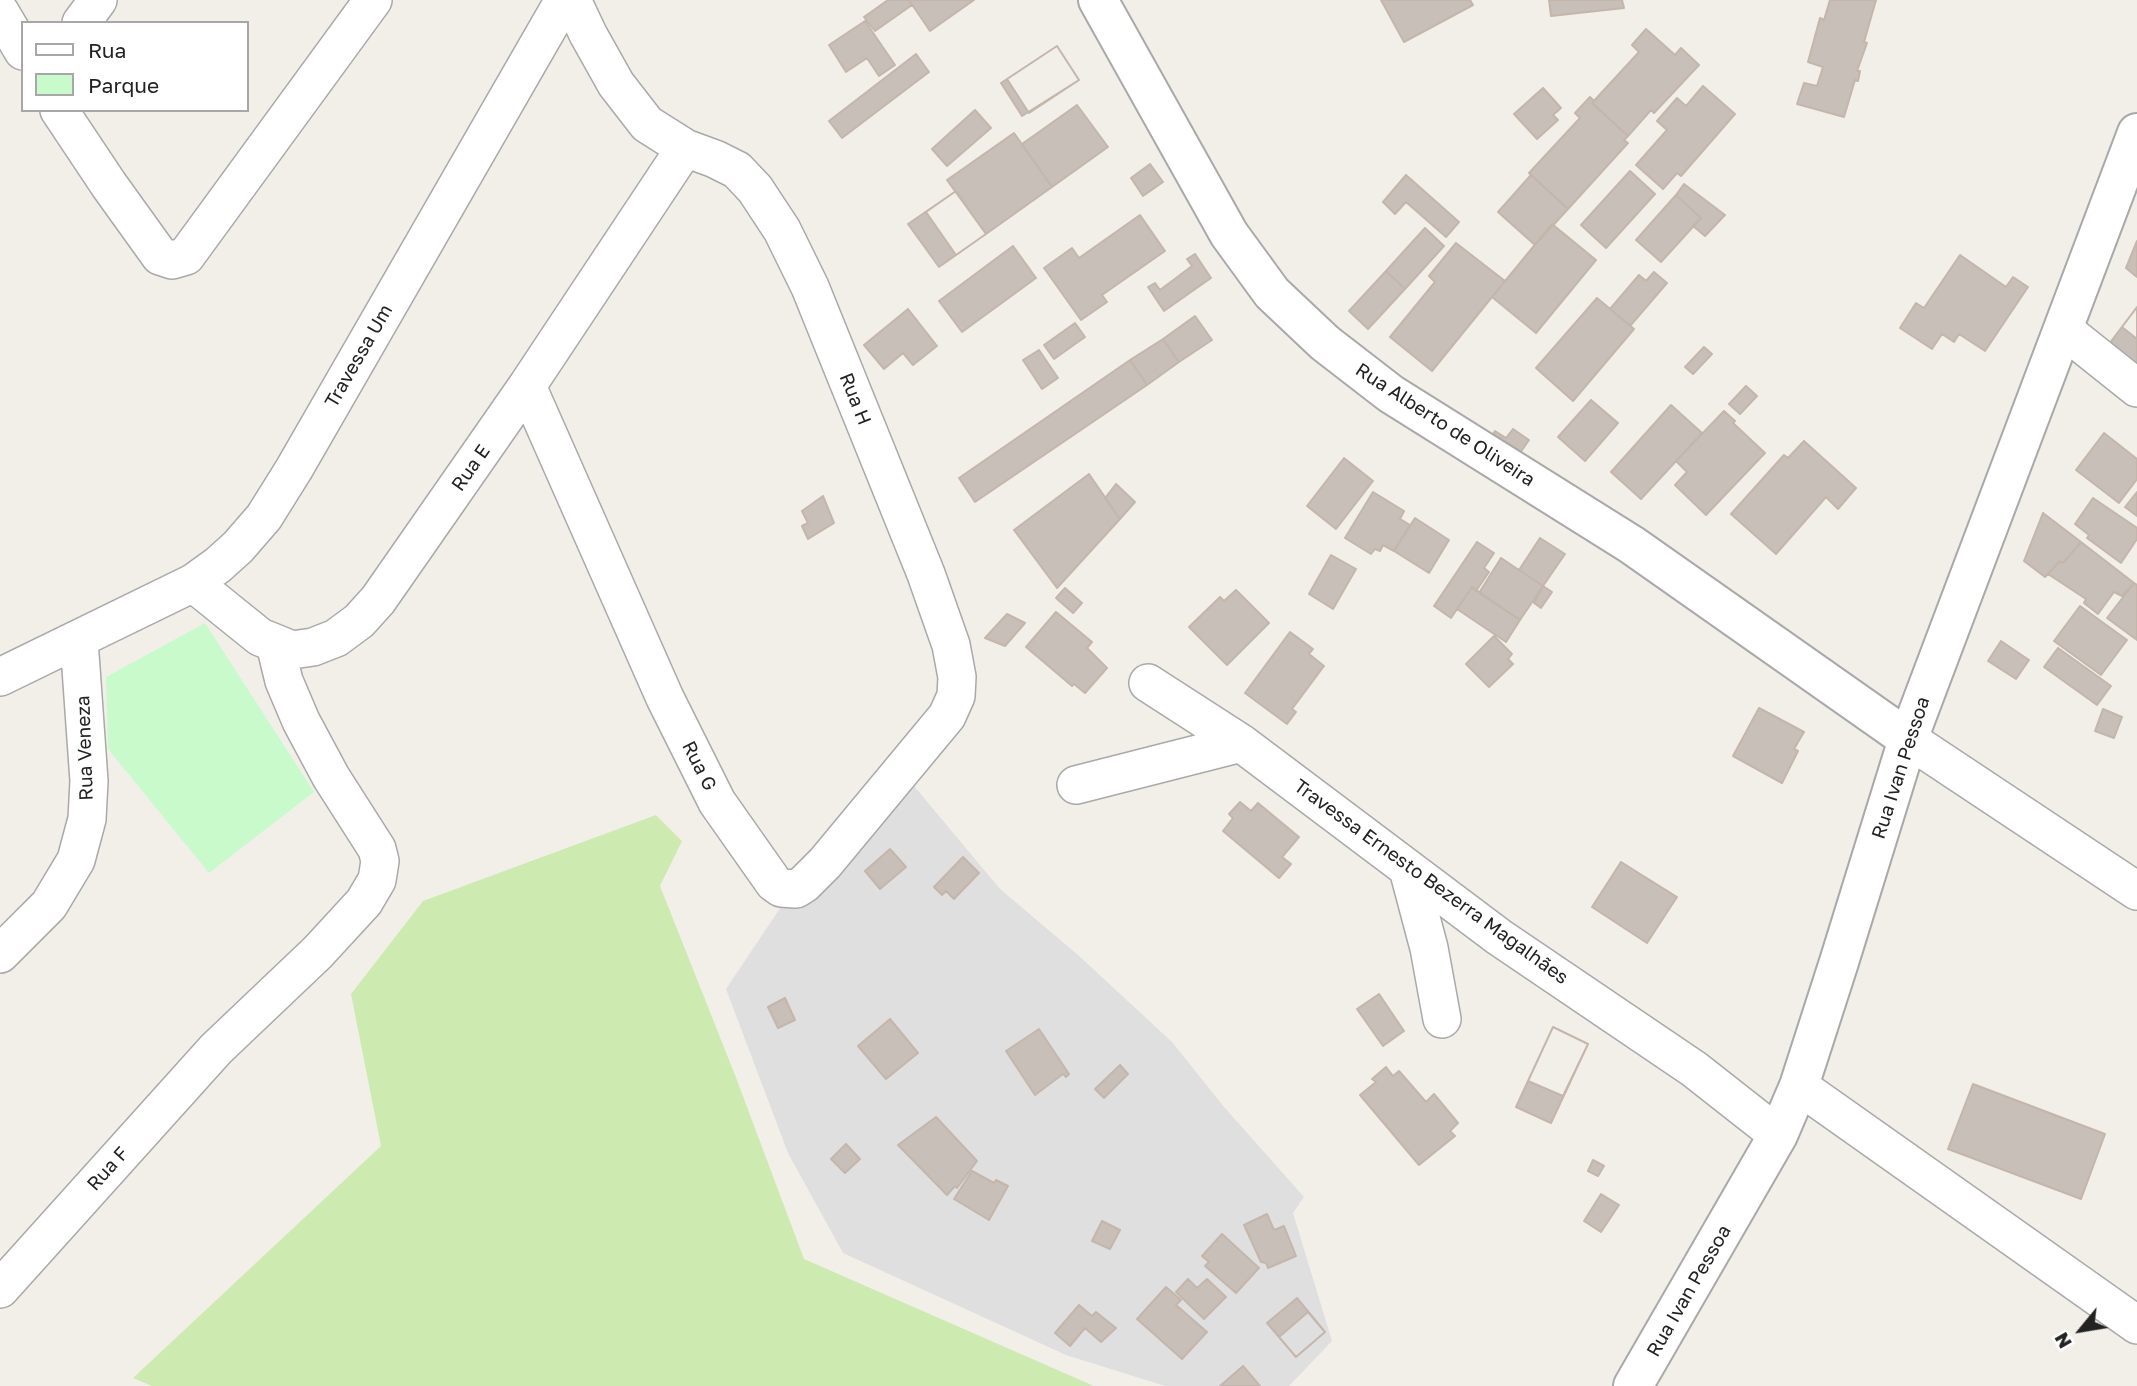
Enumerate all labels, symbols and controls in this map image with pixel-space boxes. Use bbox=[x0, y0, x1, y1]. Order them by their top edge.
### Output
legend bbox=[21, 21, 248, 112]
text: Rua bbox=[88, 37, 126, 63]
text: Parque bbox=[88, 72, 159, 98]
street label: Travessa Um bbox=[320, 300, 398, 412]
street label: Rua Alberto de Oliveira bbox=[1351, 358, 1539, 492]
street label: Rua H bbox=[834, 370, 876, 428]
street label: Rua E bbox=[447, 441, 495, 495]
street label: Rua Ivan Pessoa bbox=[1867, 694, 1935, 842]
street label: Rua Veneza bbox=[72, 695, 98, 801]
street label: Rua G bbox=[677, 737, 721, 795]
street label: Travessa Ernesto Bezerra Magalhães bbox=[1289, 775, 1573, 989]
street label: Rua F bbox=[83, 1142, 133, 1196]
street label: Rua Ivan Pessoa bbox=[1642, 1221, 1736, 1361]
north arrow bbox=[2046, 1295, 2116, 1365]
text: N bbox=[2049, 1329, 2076, 1353]

